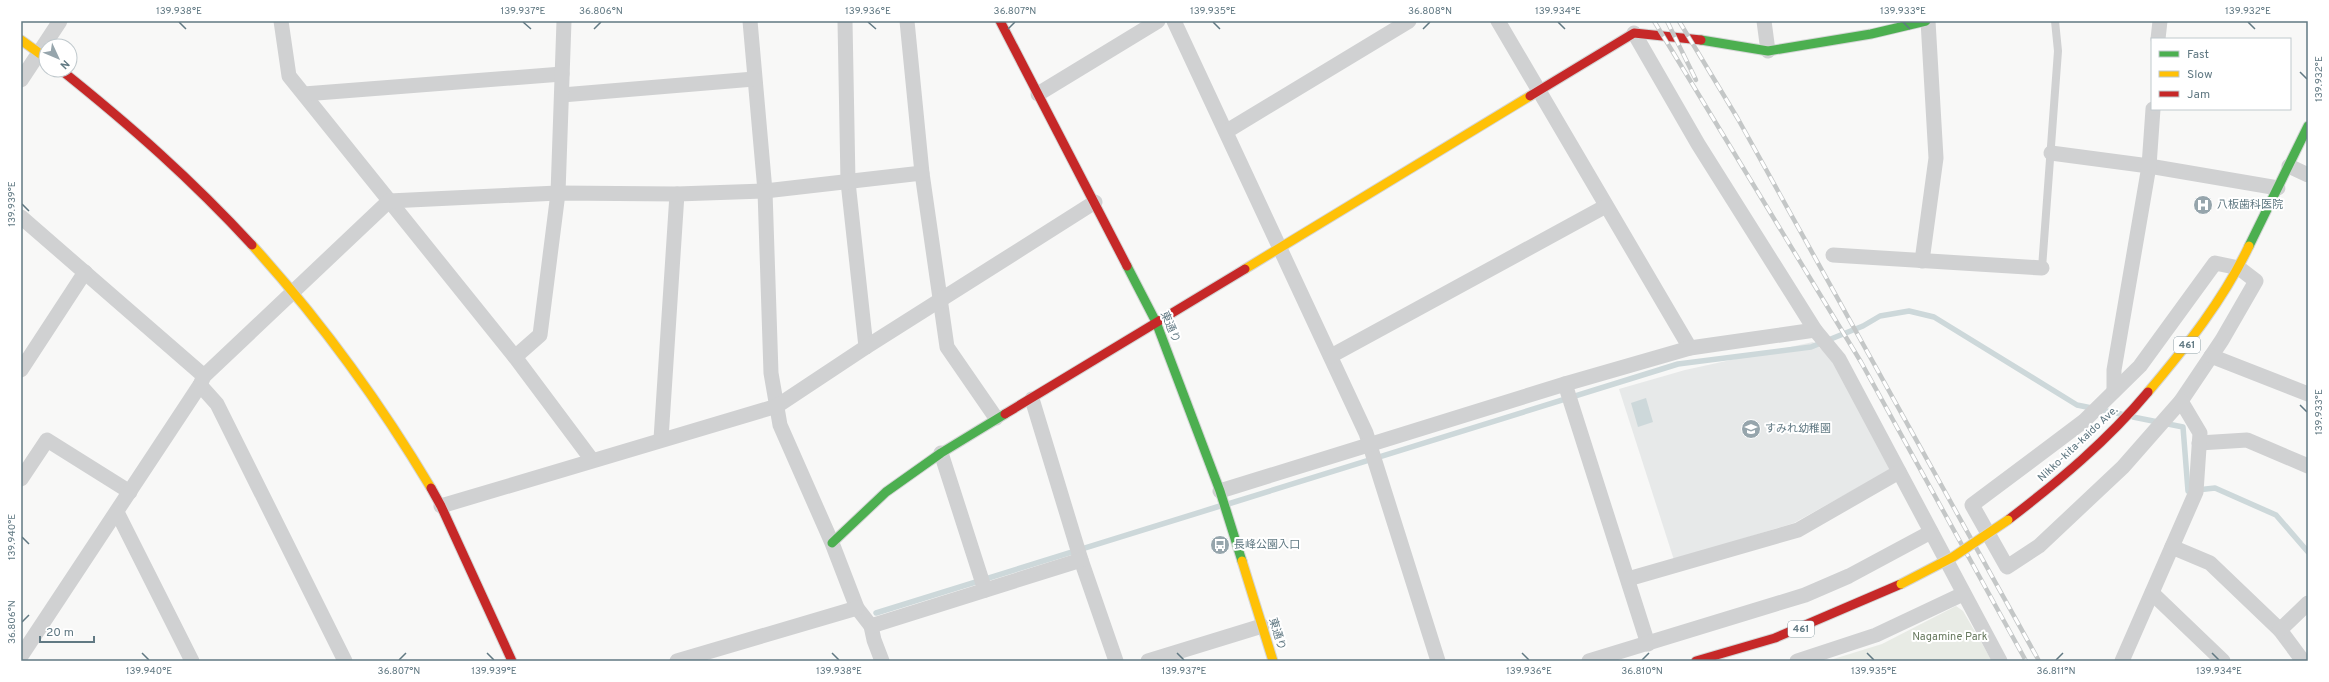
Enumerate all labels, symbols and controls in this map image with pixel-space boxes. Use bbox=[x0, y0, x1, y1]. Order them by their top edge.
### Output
text: 139.938°E bbox=[156, 5, 202, 18]
text: 139.937°E bbox=[501, 5, 545, 18]
text: 36.806°N bbox=[579, 5, 623, 18]
text: 139.936°E bbox=[845, 5, 891, 18]
text: 36.807°N bbox=[994, 5, 1036, 18]
text: 139.935°E bbox=[1190, 5, 1236, 18]
text: 36.808°N bbox=[1408, 5, 1452, 18]
text: 139.934°E bbox=[1535, 5, 1581, 18]
text: 139.933°E bbox=[1880, 5, 1926, 18]
text: 139.932°E bbox=[2225, 5, 2271, 18]
north arrow bbox=[38, 38, 78, 78]
legend bbox=[2151, 38, 2291, 110]
text: Fast bbox=[2187, 47, 2209, 63]
text: 139.932°E bbox=[2313, 56, 2326, 102]
text: N bbox=[57, 57, 72, 72]
text: Slow bbox=[2187, 67, 2213, 83]
text: Jam bbox=[2187, 87, 2210, 103]
text: 139.939°E bbox=[6, 181, 19, 227]
hospital icon: 八板歯科医院 bbox=[2192, 194, 2214, 216]
place label: 八板歯科医院 bbox=[2217, 198, 2283, 212]
street label: 東通り bbox=[1157, 309, 1183, 345]
road number: 461 bbox=[2174, 337, 2200, 353]
text: 139.933°E bbox=[2313, 389, 2326, 435]
street label: Nikko-kita-kaido Ave. bbox=[2035, 403, 2121, 485]
school or university icon: すみれ幼稚園 bbox=[1740, 418, 1762, 440]
place label: すみれ幼稚園 bbox=[1765, 422, 1831, 436]
text: 139.940°E bbox=[6, 514, 19, 560]
bus stop icon: 長峰公園入口 bbox=[1209, 534, 1231, 556]
place label: 長峰公園入口 bbox=[1234, 538, 1300, 552]
text: 36.806°N bbox=[6, 600, 19, 644]
street label: 東通り bbox=[1265, 616, 1289, 652]
scale bar bbox=[40, 618, 94, 644]
road number: 461 bbox=[1788, 621, 1814, 637]
text: 20 m bbox=[46, 625, 74, 641]
park label: Nagamine Park bbox=[1912, 630, 1988, 644]
text: 139.940°E bbox=[126, 665, 172, 678]
text: 36.807°N bbox=[378, 665, 420, 678]
text: 139.939°E bbox=[471, 665, 517, 678]
text: 139.938°E bbox=[816, 665, 862, 678]
text: 139.937°E bbox=[1162, 665, 1206, 678]
text: 139.936°E bbox=[1506, 665, 1552, 678]
text: 36.810°N bbox=[1621, 665, 1663, 678]
text: 139.935°E bbox=[1851, 665, 1897, 678]
text: 36.811°N bbox=[2037, 665, 2075, 678]
text: 139.934°E bbox=[2196, 665, 2242, 678]

